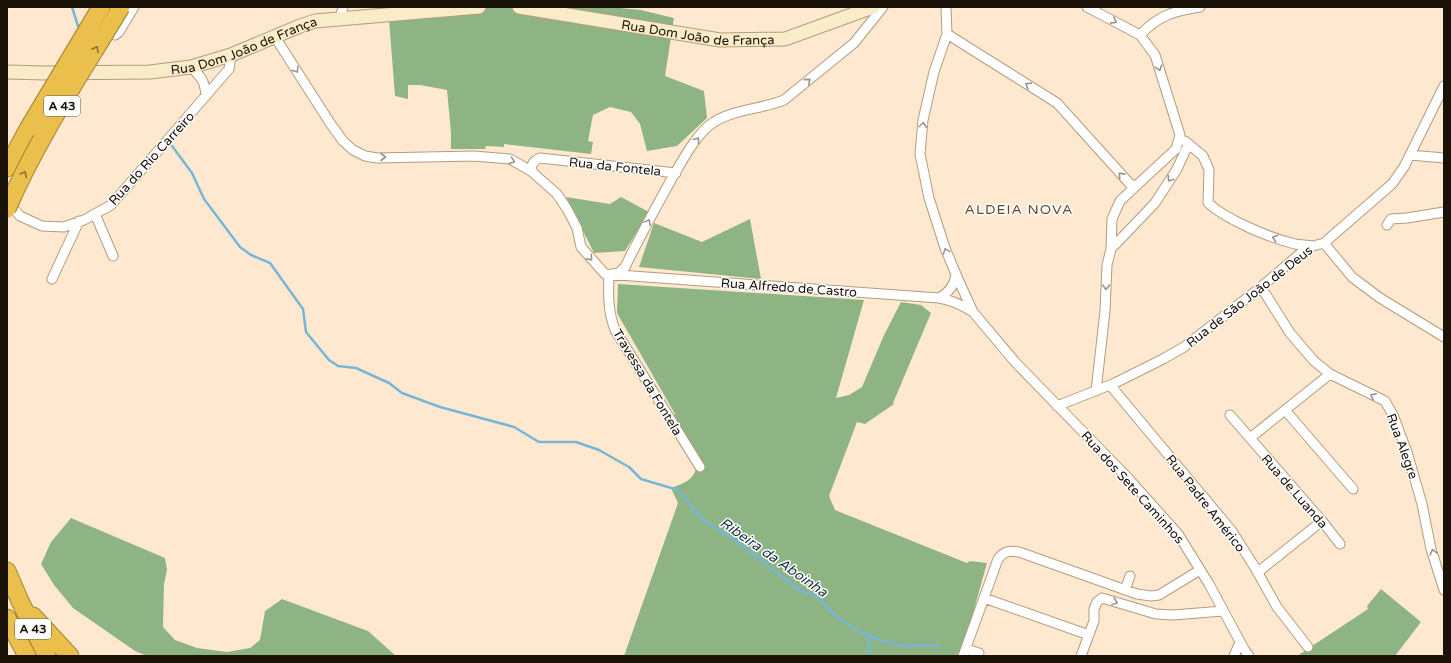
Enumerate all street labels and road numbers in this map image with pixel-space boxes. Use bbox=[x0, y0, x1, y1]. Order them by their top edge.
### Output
street label: Rua Dom João de França bbox=[170, 14, 319, 78]
street label: Rua Dom João de França bbox=[620, 17, 775, 49]
road number: A 43 bbox=[44, 96, 80, 116]
street label: Rua do Rio Carreiro bbox=[105, 108, 198, 209]
street label: Rua da Fontela bbox=[568, 154, 662, 180]
street label: Rua de São João de Deus bbox=[1183, 242, 1316, 351]
street label: Rua Alfredo de Castro bbox=[720, 275, 858, 301]
street label: Travessa da Fontela bbox=[609, 326, 685, 439]
street label: Rua Alegre bbox=[1383, 411, 1421, 481]
street label: Rua dos Sete Caminhos bbox=[1077, 428, 1187, 547]
street label: Rua de Luanda bbox=[1258, 451, 1331, 532]
street label: Rua Padre Américo bbox=[1162, 452, 1248, 556]
road number: A 43 bbox=[15, 619, 51, 639]

